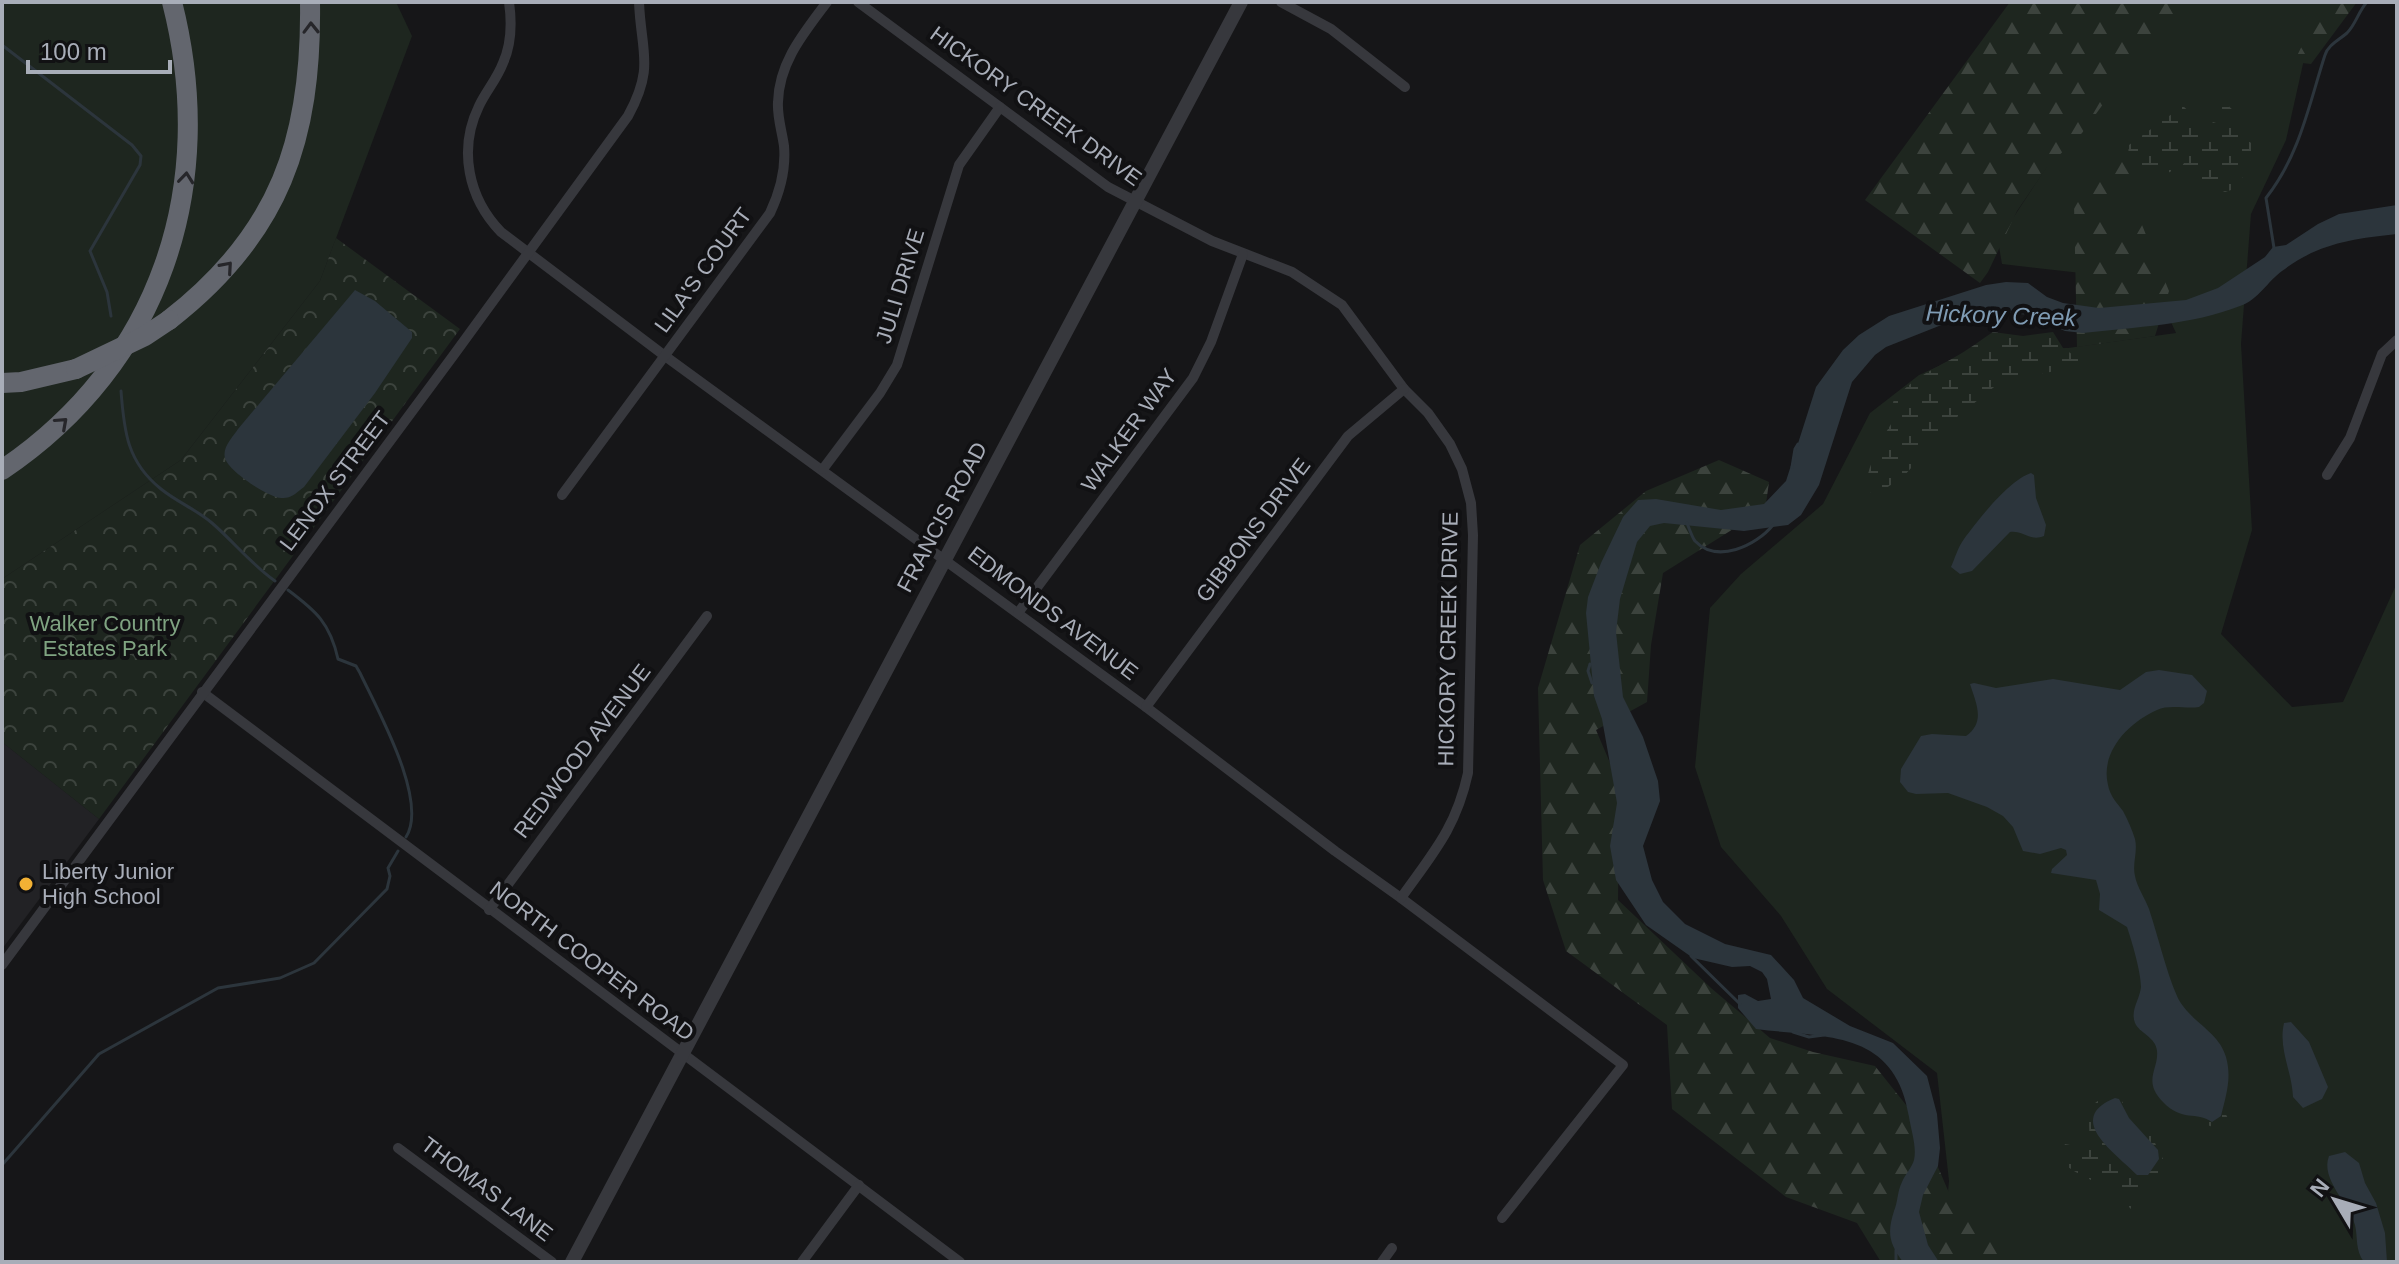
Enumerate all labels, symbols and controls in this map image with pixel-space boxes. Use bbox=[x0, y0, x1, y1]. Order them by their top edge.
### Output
one-way arrow bbox=[302, 21, 319, 34]
street label: HICKORY CREEK DRIVE bbox=[926, 21, 1146, 191]
scale bar bbox=[28, 24, 170, 74]
text: 100 m bbox=[40, 38, 107, 65]
one-way arrow bbox=[177, 171, 194, 184]
street label: LILA'S COURT bbox=[649, 203, 757, 337]
street label: JULI DRIVE bbox=[871, 226, 929, 346]
one-way arrow bbox=[217, 262, 232, 277]
water label: Hickory Creek bbox=[1925, 299, 2079, 331]
street label: WALKER WAY bbox=[1076, 363, 1182, 496]
street label: LENOX STREET bbox=[275, 407, 395, 555]
one-way arrow bbox=[52, 418, 67, 432]
street label: FRANCIS ROAD bbox=[892, 438, 992, 596]
street label: GIBBONS DRIVE bbox=[1191, 453, 1315, 607]
street label: HICKORY CREEK DRIVE bbox=[1433, 511, 1463, 767]
street label: EDMONDS AVENUE bbox=[963, 541, 1143, 685]
park label: Walker Country Estates Park bbox=[30, 611, 180, 661]
street label: REDWOOD AVENUE bbox=[509, 659, 655, 843]
place label: Liberty Junior High School bbox=[42, 859, 174, 909]
marker: Liberty Junior High School bbox=[17, 875, 35, 893]
street label: NORTH COOPER ROAD bbox=[485, 876, 699, 1046]
street label: THOMAS LANE bbox=[417, 1132, 557, 1246]
north arrow bbox=[2295, 1160, 2375, 1240]
text: N bbox=[2305, 1174, 2334, 1202]

